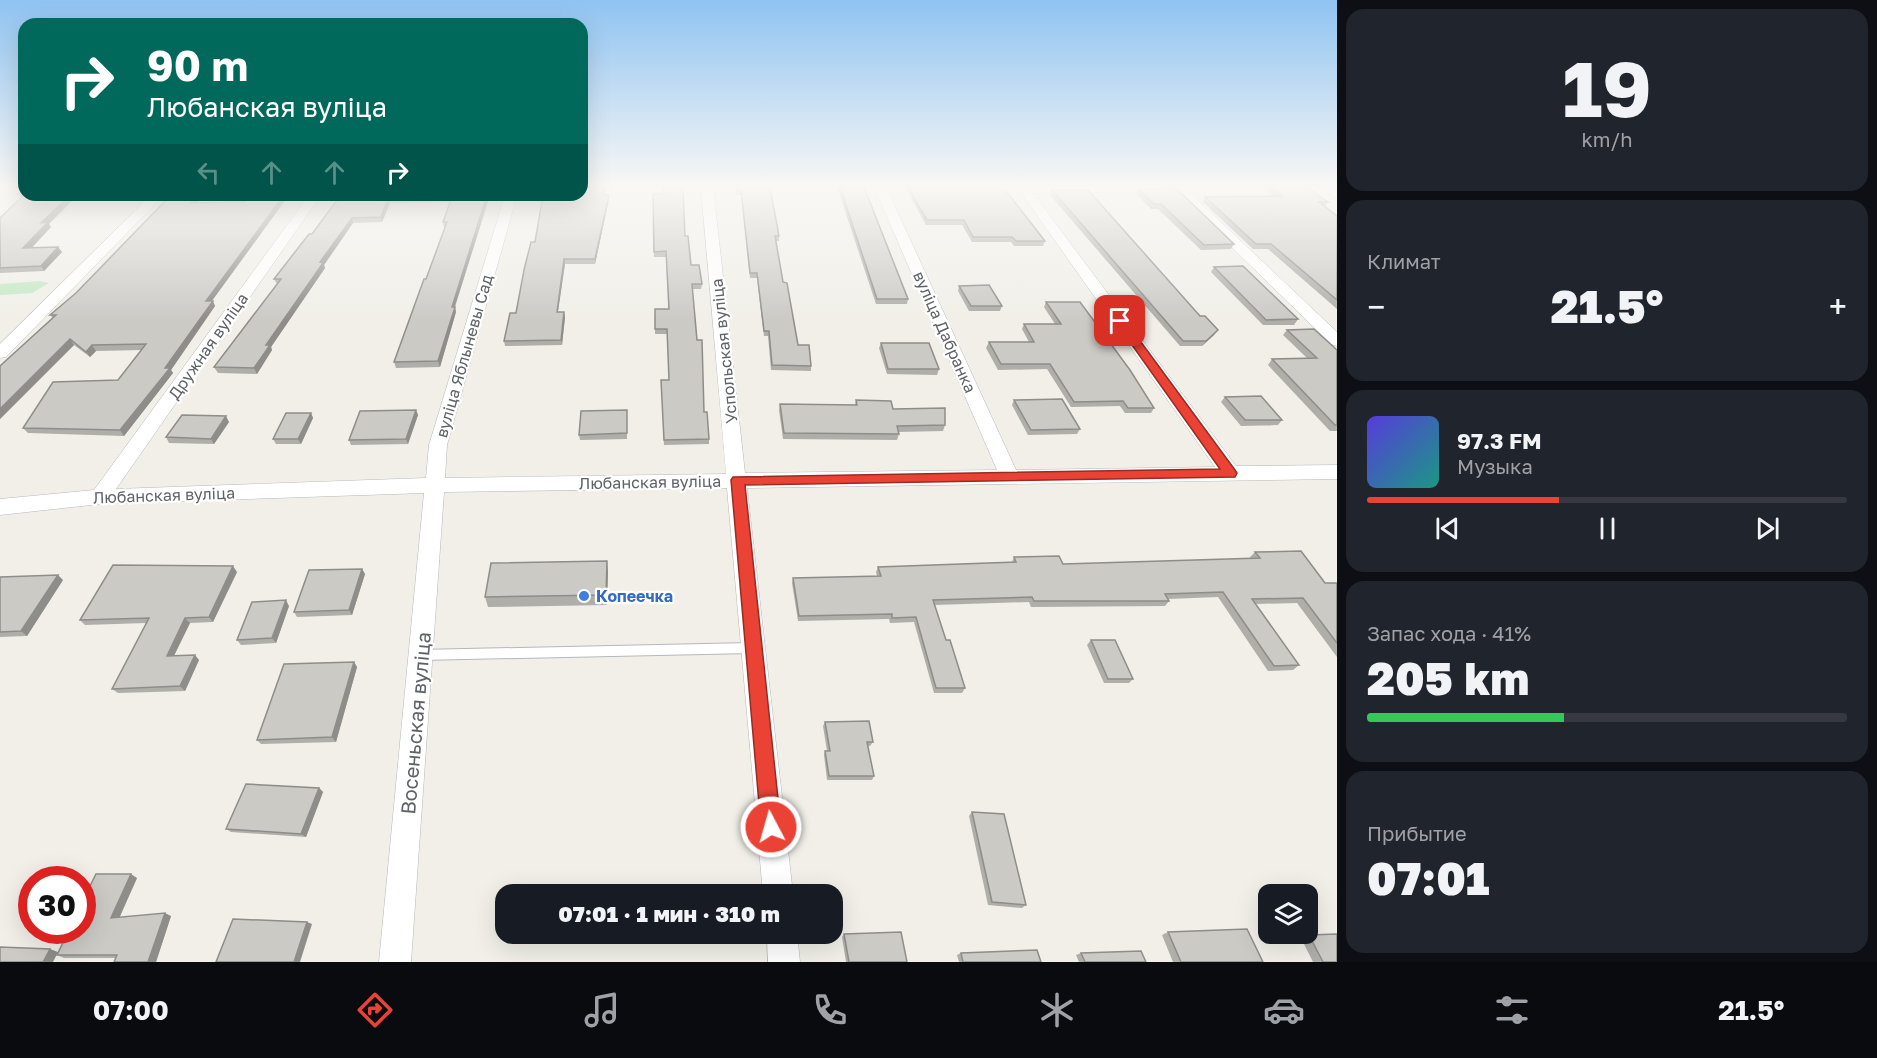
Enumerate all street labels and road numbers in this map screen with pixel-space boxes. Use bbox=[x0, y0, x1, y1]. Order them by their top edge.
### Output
street label: вуліца Дабранка bbox=[909, 268, 981, 396]
street label: вуліца Яблыневы Сад bbox=[431, 272, 497, 440]
street label: Успольская вуліца bbox=[706, 278, 742, 424]
street label: Дружная вуліца bbox=[164, 289, 252, 403]
street label: Любанская вуліца bbox=[579, 471, 721, 493]
street label: Любанская вуліца bbox=[93, 483, 235, 507]
street label: Восеньская вуліца bbox=[395, 631, 435, 815]

